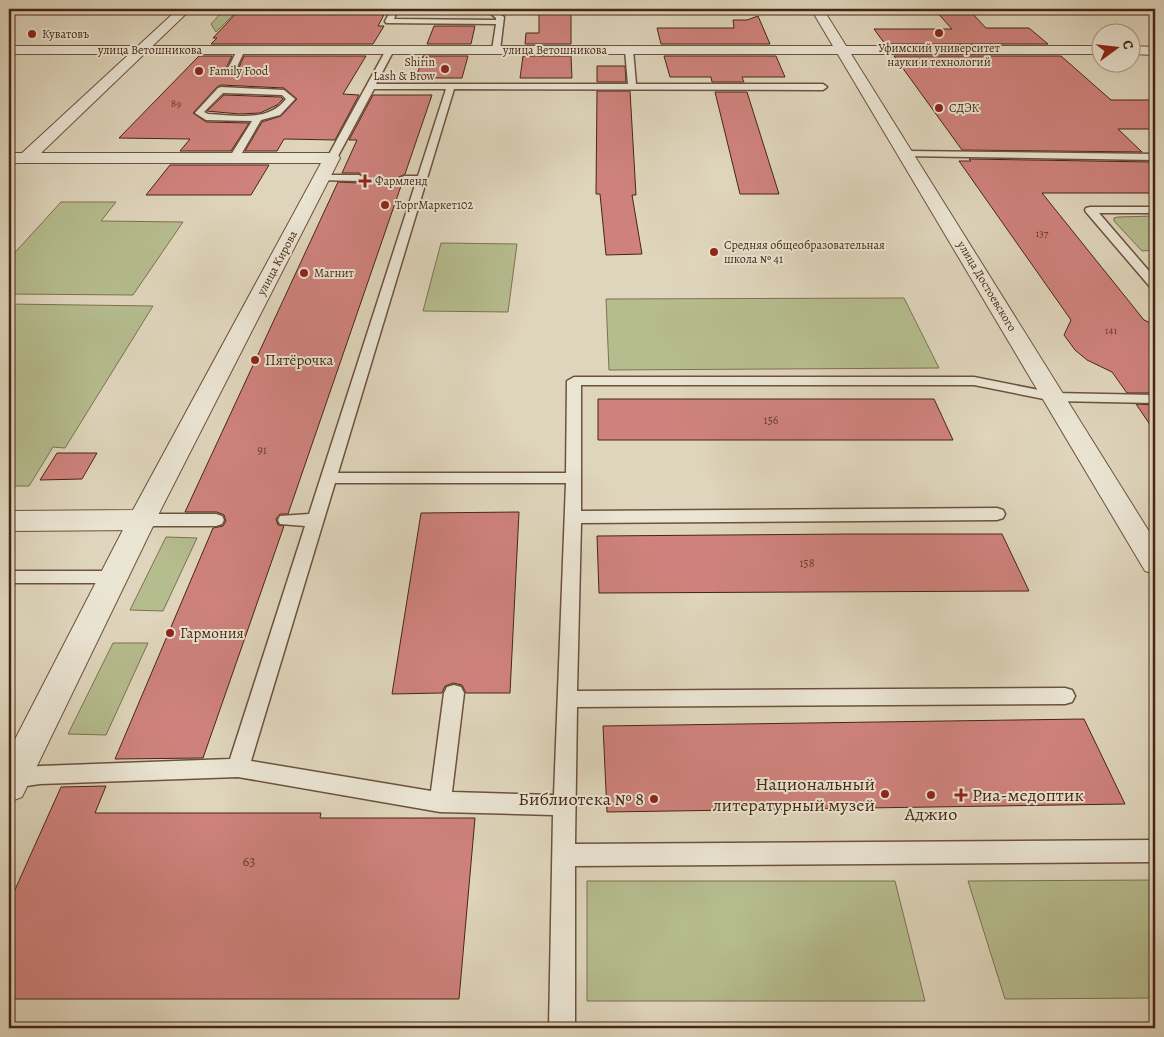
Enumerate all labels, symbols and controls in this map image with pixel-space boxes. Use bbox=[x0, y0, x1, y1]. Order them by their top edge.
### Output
north arrow bbox=[1092, 22, 1142, 72]
place label: Куватовъ bbox=[42, 26, 89, 42]
marker: Уфимский университет науки и технологий bbox=[933, 27, 945, 39]
marker: Куватовъ bbox=[26, 28, 38, 40]
text: С bbox=[1118, 38, 1138, 52]
place label: Уфимский университет науки и технологий bbox=[878, 40, 1000, 70]
street label: улица Ветошникова bbox=[97, 42, 202, 58]
street label: улица Ветошникова bbox=[502, 42, 607, 58]
place label: Shirin Lash & Brow bbox=[373, 54, 436, 84]
place label: Family Food bbox=[209, 63, 269, 79]
marker: Shirin Lash & Brow bbox=[439, 63, 451, 75]
marker: Family Food bbox=[193, 65, 205, 77]
house number: 89 bbox=[171, 96, 181, 111]
place label: СДЭК bbox=[949, 100, 980, 116]
marker: СДЭК bbox=[933, 102, 945, 114]
place label: Фармленд bbox=[375, 173, 428, 189]
marker: Фармленд bbox=[359, 175, 371, 187]
place label: ТоргМаркет102 bbox=[395, 197, 473, 213]
marker: ТоргМаркет102 bbox=[379, 199, 391, 211]
house number: 137 bbox=[1036, 226, 1049, 241]
street label: улица Кирова bbox=[253, 227, 301, 299]
place label: Средняя общеобразовательная школа № 41 bbox=[724, 237, 885, 267]
street label: улица Достоевского bbox=[953, 237, 1020, 334]
marker: Средняя общеобразовательная школа № 41 bbox=[708, 246, 720, 258]
place label: Магнит bbox=[314, 265, 355, 281]
marker: Магнит bbox=[298, 267, 310, 279]
house number: 141 bbox=[1105, 323, 1117, 338]
place label: Пятёрочка bbox=[265, 350, 334, 370]
marker: Пятёрочка bbox=[249, 354, 261, 366]
house number: 156 bbox=[764, 412, 779, 428]
house number: 91 bbox=[257, 442, 267, 458]
house number: 158 bbox=[799, 555, 815, 571]
place label: Гармония bbox=[180, 623, 244, 643]
marker: Гармония bbox=[164, 627, 176, 639]
place label: Национальный литературный музей bbox=[713, 772, 875, 817]
place label: Риа-медоптик bbox=[972, 783, 1084, 807]
place label: Библиотека № 8 bbox=[518, 787, 644, 811]
marker: Национальный литературный музей bbox=[879, 788, 891, 800]
marker: Риа-медоптик bbox=[954, 788, 968, 802]
marker: Аджио bbox=[925, 789, 937, 801]
marker: Библиотека № 8 bbox=[648, 793, 660, 805]
place label: Аджио bbox=[904, 802, 957, 826]
house number: 63 bbox=[242, 851, 256, 871]

